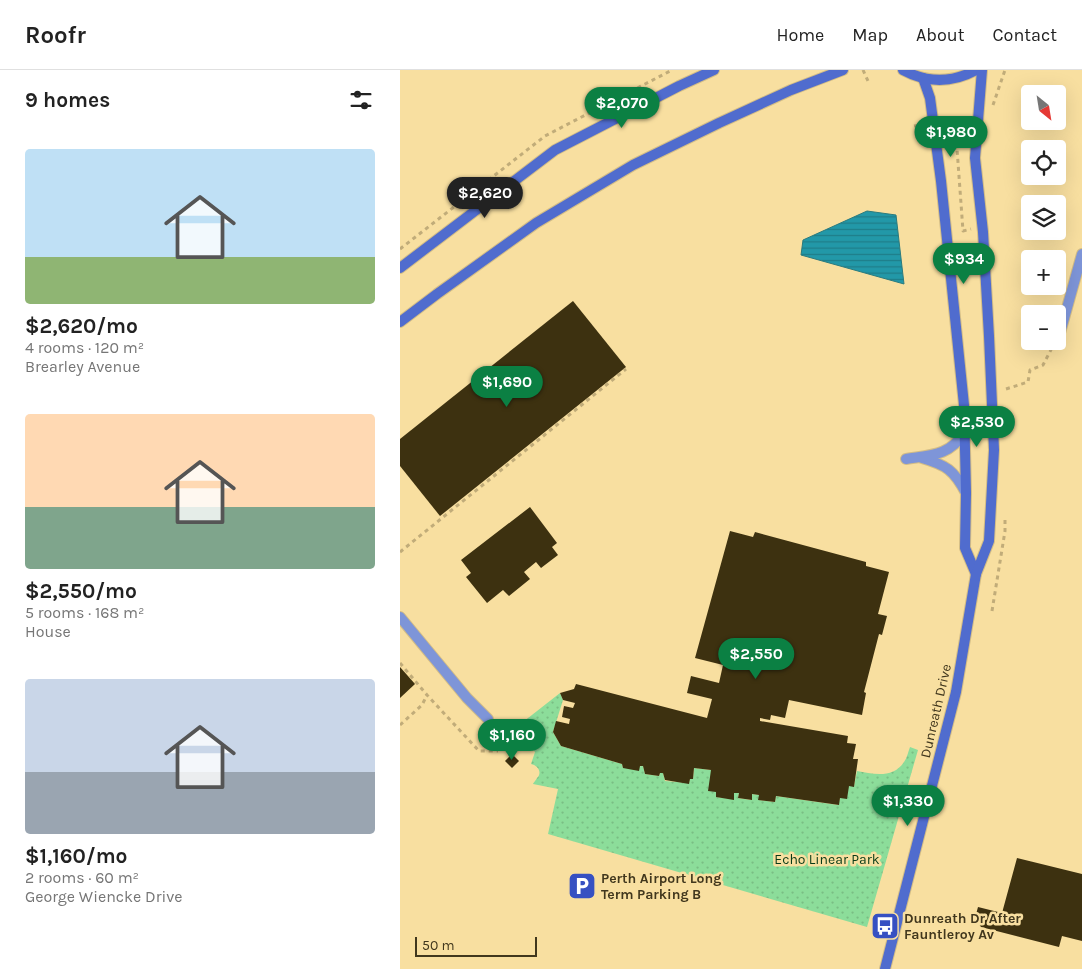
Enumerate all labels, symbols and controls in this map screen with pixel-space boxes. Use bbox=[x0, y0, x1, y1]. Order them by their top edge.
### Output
text: Roofr bbox=[25, 21, 86, 49]
text: Home bbox=[776, 24, 824, 46]
text: Map bbox=[852, 24, 888, 46]
text: About bbox=[916, 24, 965, 46]
text: Contact bbox=[993, 24, 1057, 46]
north arrow bbox=[1021, 85, 1066, 130]
map controls bbox=[1021, 85, 1066, 350]
icon: filters bbox=[347, 86, 375, 114]
pin: $2,070 bbox=[581, 87, 663, 129]
text: 9 homes bbox=[25, 88, 110, 112]
text: $2,070 bbox=[596, 93, 648, 112]
pin: $1,980 bbox=[910, 116, 992, 158]
text: $1,980 bbox=[926, 122, 977, 141]
button: locate bbox=[1021, 140, 1066, 185]
pin: $2,620 bbox=[444, 176, 526, 219]
icon: home bbox=[155, 182, 245, 272]
text: $2,620 bbox=[458, 183, 512, 202]
button: layers bbox=[1021, 195, 1066, 240]
pin: $934 bbox=[934, 242, 994, 285]
text: $934 bbox=[944, 249, 984, 268]
button: + bbox=[1021, 250, 1066, 295]
button: − bbox=[1021, 305, 1066, 350]
text: $2,620/mo bbox=[25, 314, 138, 338]
text: 4 rooms · 120 m² bbox=[25, 338, 144, 357]
text: Brearley Avenue bbox=[25, 357, 140, 376]
pin: $1,690 bbox=[466, 366, 548, 408]
text: $1,690 bbox=[482, 372, 532, 391]
pin: $2,530 bbox=[936, 406, 1018, 448]
text: $2,530 bbox=[950, 412, 1004, 431]
icon: home bbox=[155, 447, 245, 537]
text: $2,550/mo bbox=[25, 579, 137, 603]
text: 5 rooms · 168 m² bbox=[25, 603, 144, 622]
text: House bbox=[25, 622, 71, 641]
pin: $2,550 bbox=[715, 638, 797, 680]
text: $2,550 bbox=[729, 644, 783, 663]
street label: Dunreath Drive bbox=[917, 662, 955, 760]
icon: home bbox=[155, 712, 245, 802]
pin: $1,160 bbox=[471, 718, 553, 761]
text: $1,160 bbox=[489, 725, 535, 744]
pin: $1,330 bbox=[867, 784, 949, 827]
text: $1,330 bbox=[883, 791, 933, 810]
text: $1,160/mo bbox=[25, 844, 128, 868]
park label: Echo Linear Park bbox=[774, 851, 880, 868]
text: 2 rooms · 60 m² bbox=[25, 868, 139, 887]
place label: Perth Airport Long Term Parking B bbox=[601, 870, 721, 903]
parking icon: Perth Airport Long Term Parking B bbox=[567, 871, 597, 901]
text: George Wiencke Drive bbox=[25, 887, 182, 906]
place label: Dunreath Dr After Fauntleroy Av bbox=[904, 910, 1021, 943]
bus stop icon: Dunreath Dr After Fauntleroy Av bbox=[870, 911, 900, 941]
scale bar bbox=[415, 934, 538, 957]
text: 50 m bbox=[422, 937, 455, 954]

